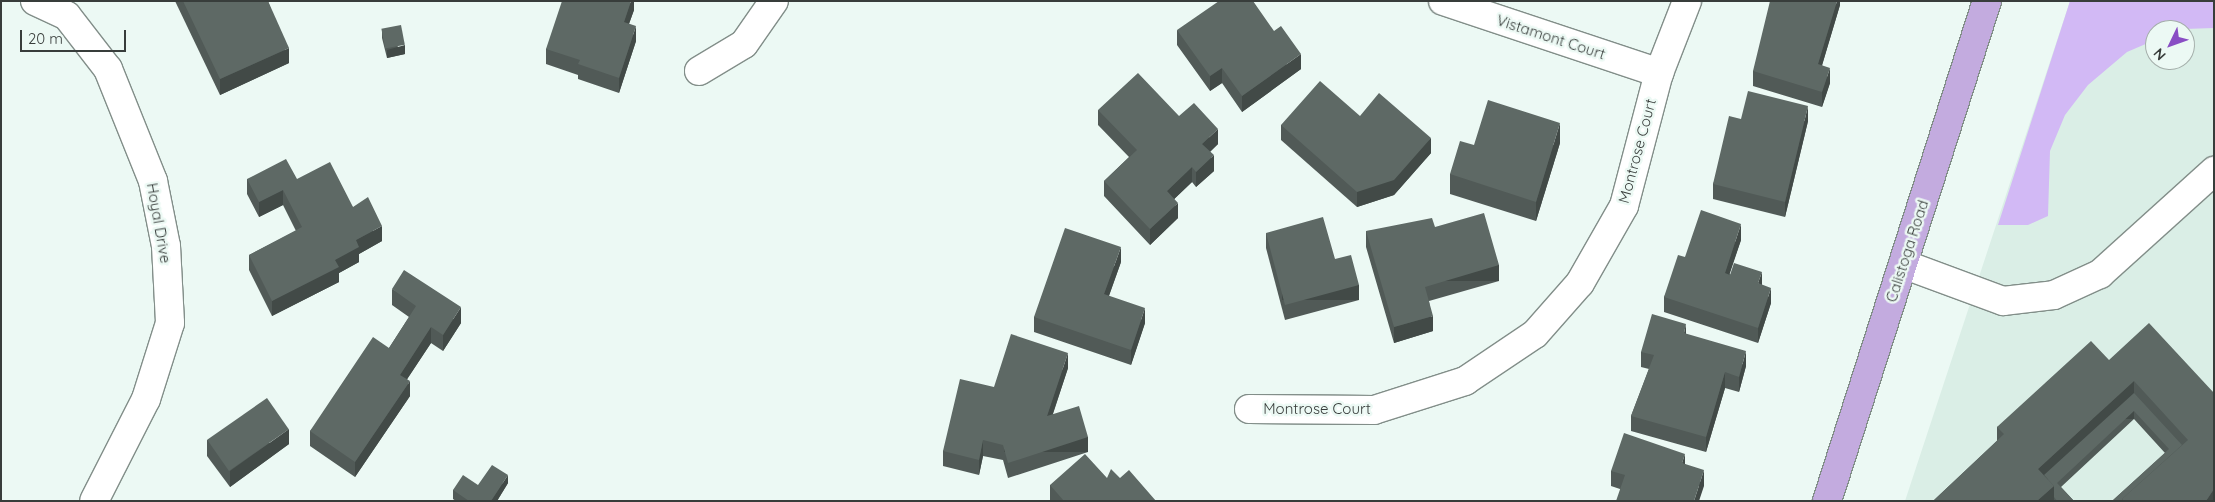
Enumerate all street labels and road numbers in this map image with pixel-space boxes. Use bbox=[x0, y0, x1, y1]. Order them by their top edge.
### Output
street label: Vistamont Court bbox=[1494, 11, 1608, 63]
street label: Montrose Court bbox=[1614, 97, 1660, 205]
street label: Hoyal Drive bbox=[143, 181, 175, 265]
street label: Calistoga Road bbox=[1882, 198, 1932, 304]
street label: Montrose Court bbox=[1263, 400, 1371, 418]

